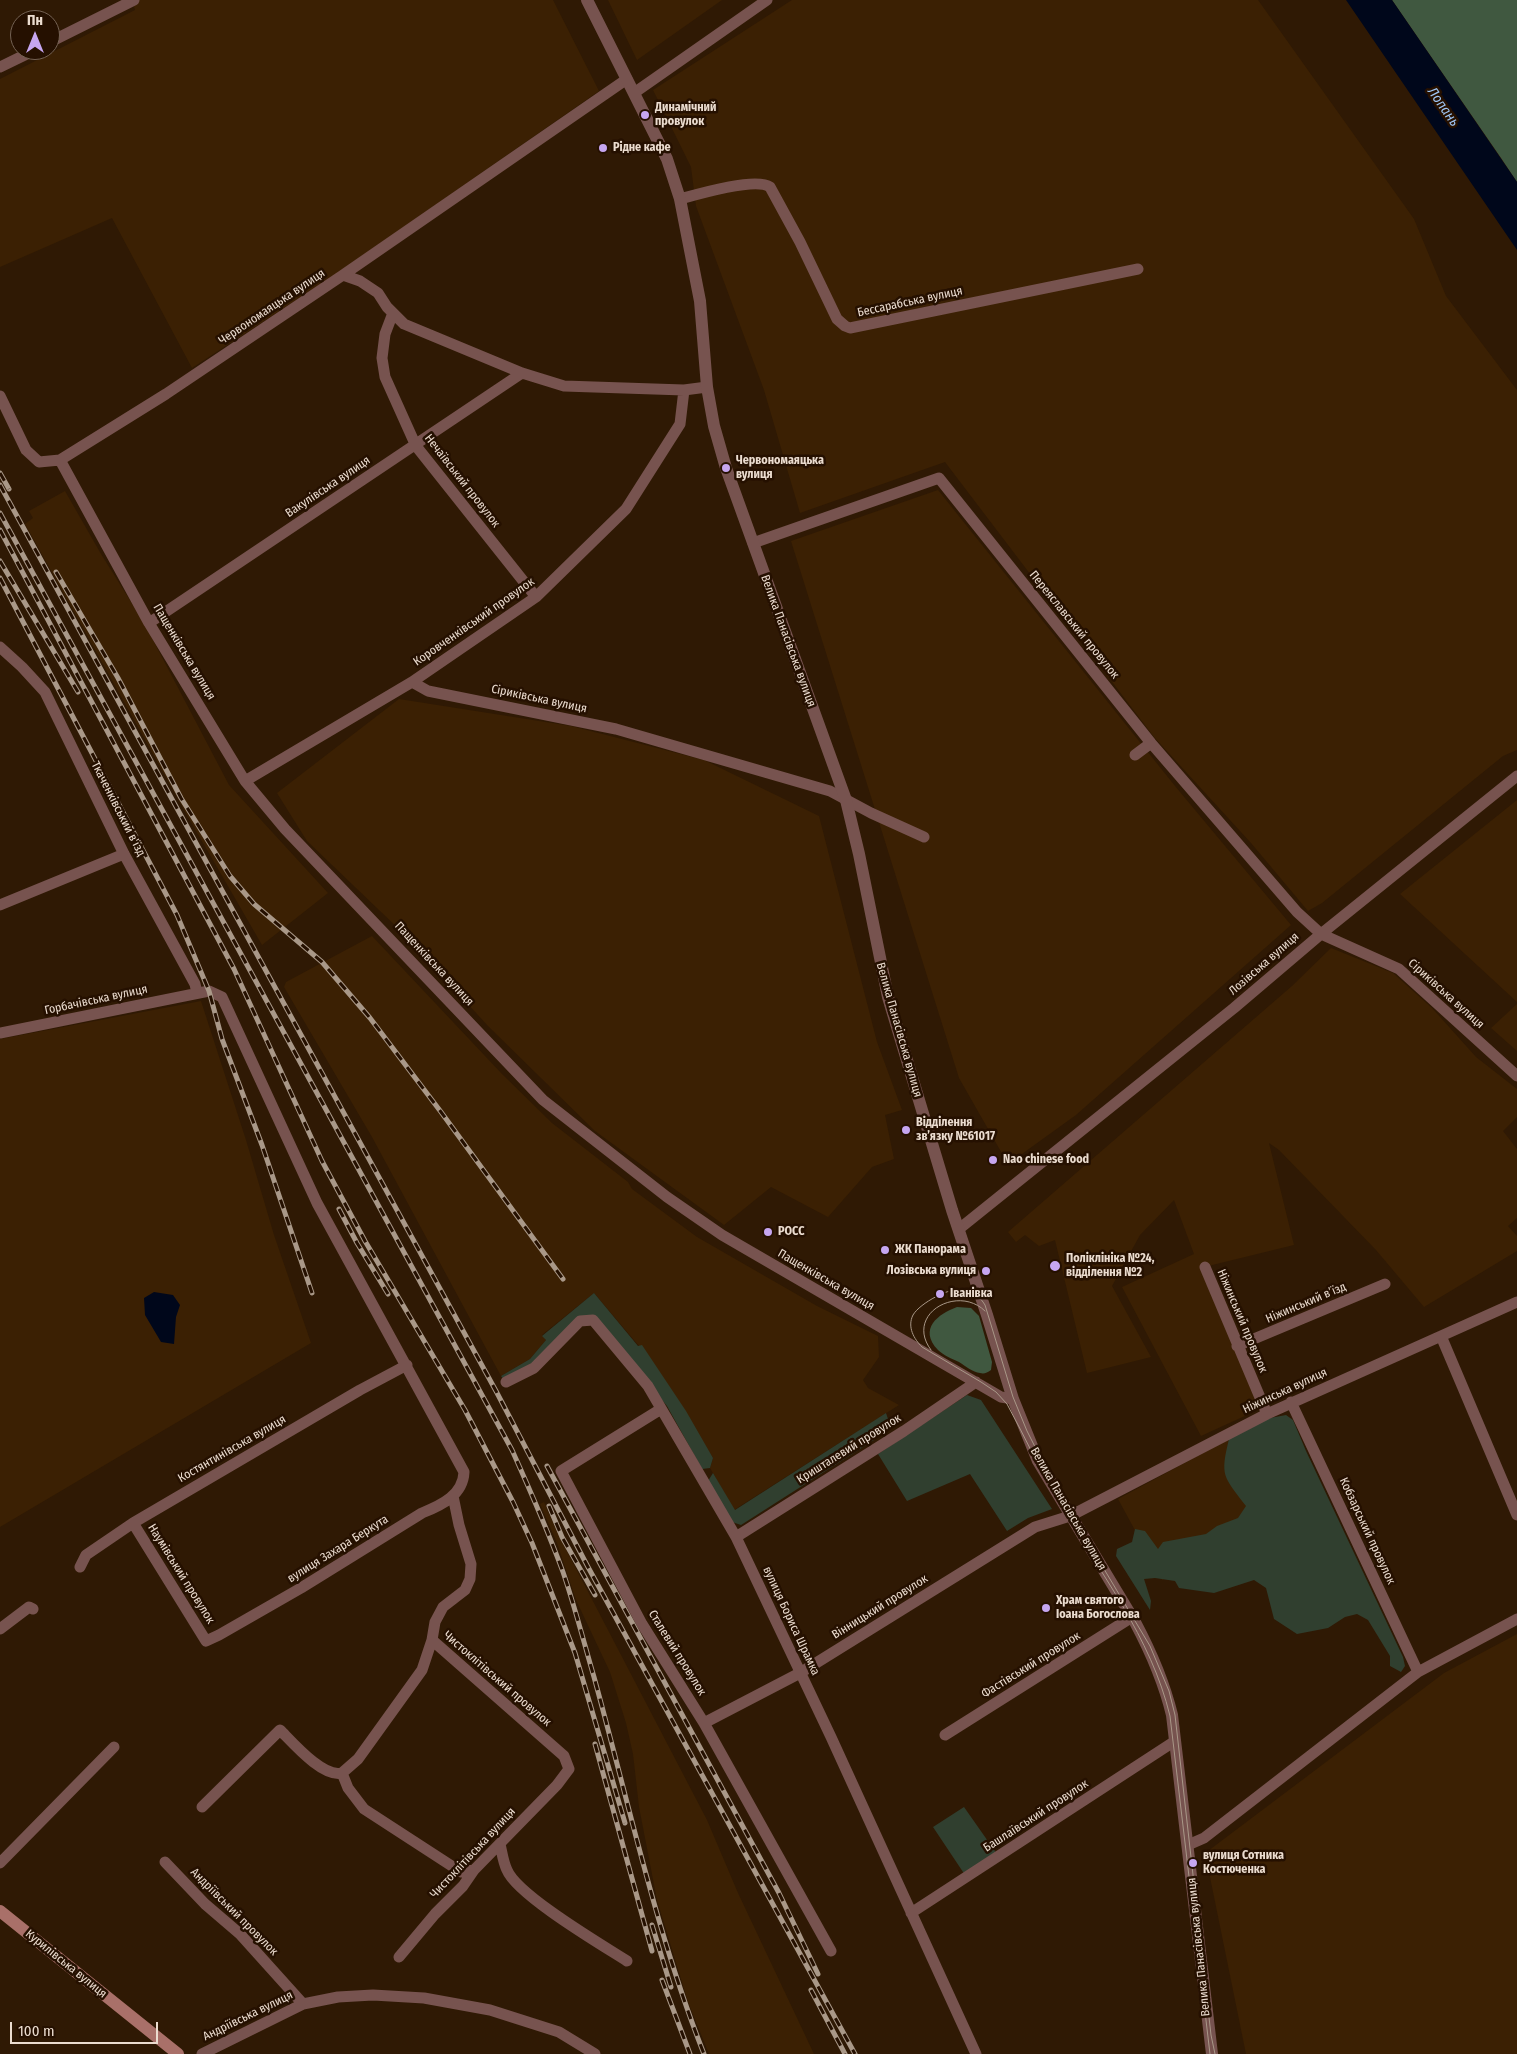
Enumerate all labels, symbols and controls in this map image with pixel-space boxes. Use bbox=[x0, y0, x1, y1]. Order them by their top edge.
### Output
north arrow bbox=[10, 10, 60, 60]
text: Пн bbox=[27, 12, 43, 29]
water label: Лопань bbox=[1423, 84, 1463, 130]
place label: Динамічний провулок bbox=[655, 101, 716, 129]
marker: Динамічний провулок bbox=[639, 109, 651, 121]
place label: Рідне кафе bbox=[613, 141, 671, 155]
marker: Рідне кафе bbox=[597, 142, 609, 154]
street label: Червономаяцька вулиця bbox=[216, 266, 328, 348]
street label: Бессарабська вулиця bbox=[856, 284, 964, 320]
street label: Нечаївський провулок bbox=[421, 432, 503, 530]
street label: Вакулівська вулиця bbox=[283, 453, 373, 521]
place label: Червономаяцька вулиця bbox=[736, 454, 824, 482]
marker: Червономаяцька вулиця bbox=[720, 462, 732, 474]
street label: Переяславський провулок bbox=[1026, 568, 1122, 682]
street label: Велика Панасівська вулиця bbox=[757, 573, 819, 709]
street label: Коровченківський провулок bbox=[411, 575, 537, 669]
street label: Пащенківська вулиця bbox=[150, 601, 218, 703]
street label: Сіриківська вулиця bbox=[490, 682, 588, 716]
street label: Ткаченківський в'їзд bbox=[88, 759, 148, 859]
street label: Пащенківська вулиця bbox=[391, 919, 477, 1009]
street label: Лозівська вулиця bbox=[1226, 930, 1302, 998]
street label: Сіриківська вулиця bbox=[1405, 956, 1487, 1032]
street label: Велика Панасівська вулиця bbox=[873, 961, 925, 1099]
street label: Горбачівська вулиця bbox=[43, 982, 149, 1018]
place label: Відділення зв’язку №61017 bbox=[916, 1116, 995, 1144]
marker: Відділення зв’язку №61017 bbox=[900, 1124, 912, 1136]
place label: Nao chinese food bbox=[1003, 1153, 1089, 1167]
marker: Nao chinese food bbox=[987, 1154, 999, 1166]
place label: РОСС bbox=[778, 1225, 804, 1239]
marker: РОСС bbox=[762, 1226, 774, 1238]
place label: ЖК Панорама bbox=[895, 1243, 966, 1257]
marker: ЖК Панорама bbox=[879, 1244, 891, 1256]
street label: Пащенківська вулиця bbox=[775, 1246, 877, 1314]
place label: Поліклініка №24, відділення №2 bbox=[1066, 1252, 1154, 1280]
marker: Поліклініка №24, відділення №2 bbox=[1048, 1259, 1062, 1273]
place label: Лозівська вулиця bbox=[887, 1264, 976, 1278]
marker: Лозівська вулиця bbox=[980, 1265, 992, 1277]
street label: Ніжинський провулок bbox=[1214, 1267, 1270, 1375]
street label: Ніжинський в’їзд bbox=[1264, 1280, 1348, 1326]
place label: Іванівка bbox=[950, 1287, 992, 1301]
marker: Іванівка bbox=[934, 1288, 946, 1300]
street label: Ніжинська вулиця bbox=[1240, 1365, 1330, 1417]
street label: Кришталевий провулок bbox=[794, 1411, 904, 1487]
street label: Костянтинівська вулиця bbox=[175, 1412, 289, 1486]
street label: Велика Панасівська вулиця bbox=[1027, 1445, 1109, 1573]
street label: Кобзарський провулок bbox=[1336, 1475, 1398, 1587]
street label: вулиця Захара Беркута bbox=[285, 1512, 391, 1586]
street label: Наумівський провулок bbox=[144, 1521, 218, 1627]
street label: вулиця Бориса Шрамка bbox=[759, 1564, 823, 1678]
street label: Вінницький провулок bbox=[829, 1572, 931, 1642]
place label: Храм святого Іоана Богослова bbox=[1056, 1594, 1140, 1622]
marker: Храм святого Іоана Богослова bbox=[1040, 1602, 1052, 1614]
street label: Сталевий провулок bbox=[645, 1608, 709, 1698]
street label: Чистоклітівський провулок bbox=[440, 1628, 554, 1730]
street label: Фастівський провулок bbox=[979, 1629, 1083, 1701]
street label: Башлаївський провулок bbox=[981, 1777, 1091, 1855]
street label: Чистоклітівська вулиця bbox=[427, 1805, 519, 1901]
place label: вулиця Сотника Костюченка bbox=[1203, 1849, 1284, 1877]
marker: вулиця Сотника Костюченка bbox=[1187, 1857, 1199, 1869]
street label: Андріївський провулок bbox=[187, 1865, 281, 1959]
street label: Велика Панасівська вулиця bbox=[1185, 1877, 1213, 2017]
street label: Курилівська вулиця bbox=[22, 1927, 110, 2001]
street label: Андріївська вулиця bbox=[201, 1988, 295, 2044]
scale bar bbox=[12, 2012, 160, 2044]
text: 100 m bbox=[18, 2022, 55, 2040]

